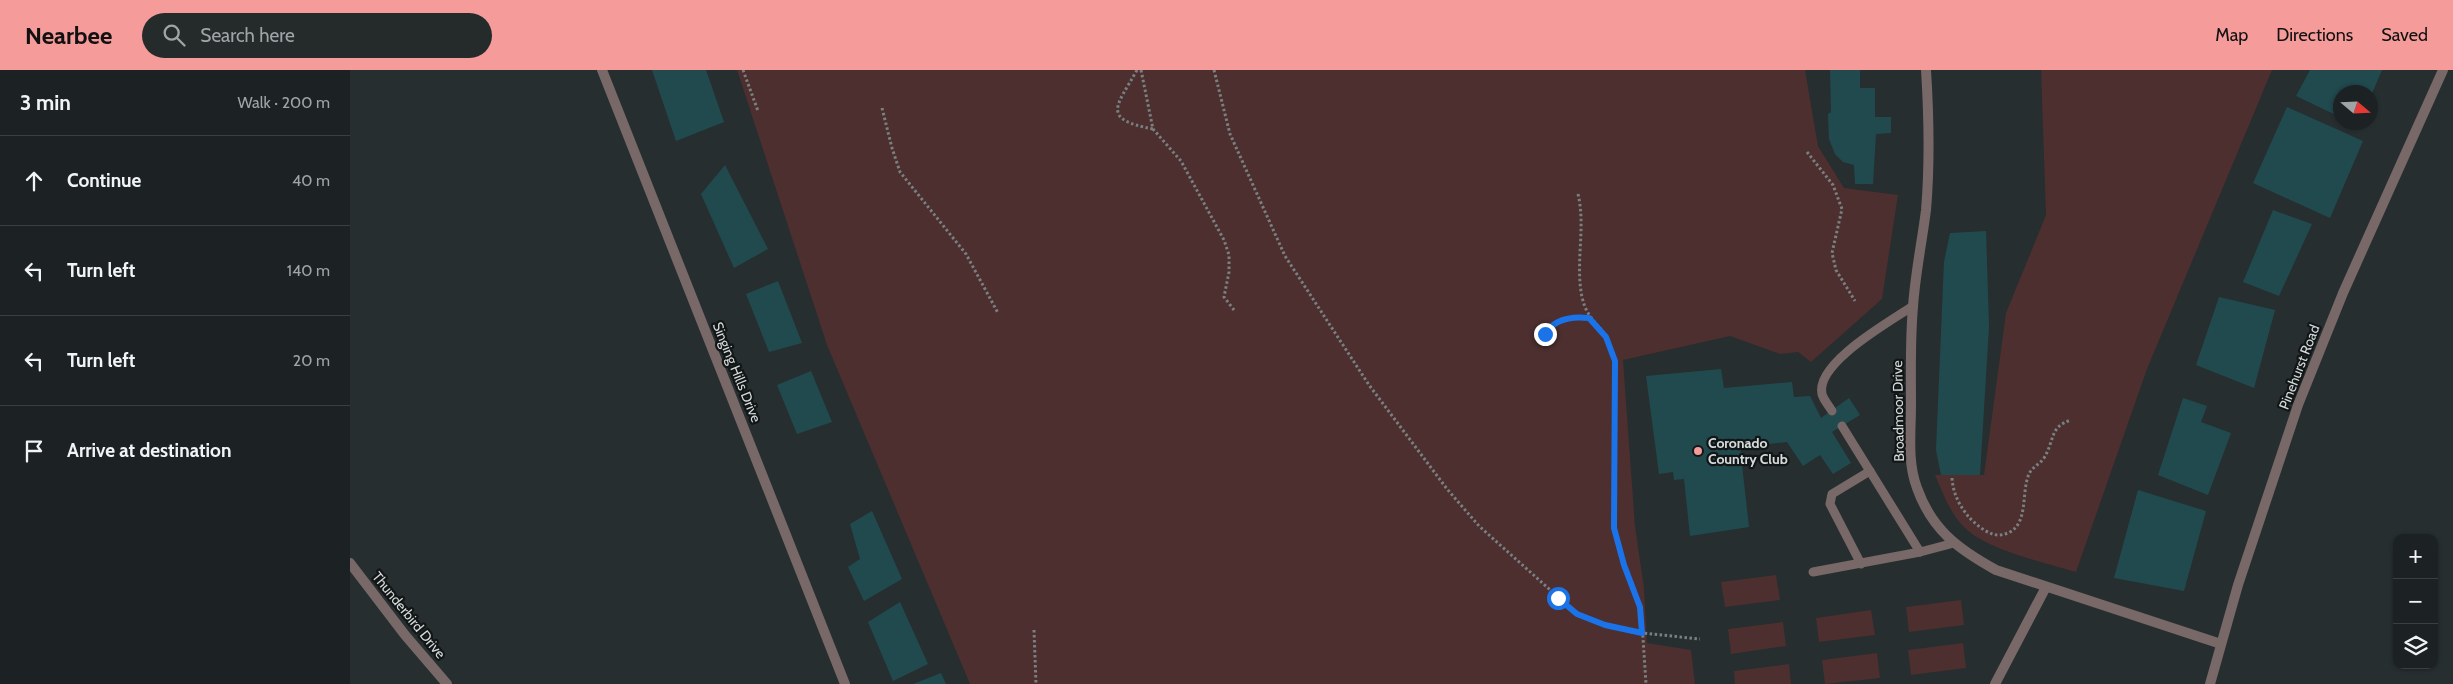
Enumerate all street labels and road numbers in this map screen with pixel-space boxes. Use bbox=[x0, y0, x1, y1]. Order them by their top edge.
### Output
street label: Singing Hills Drive bbox=[709, 319, 765, 425]
street label: Pinehurst Road bbox=[2275, 322, 2323, 412]
street label: Broadmoor Drive bbox=[1888, 360, 1908, 462]
street label: Thunderbird Drive bbox=[368, 568, 450, 662]

